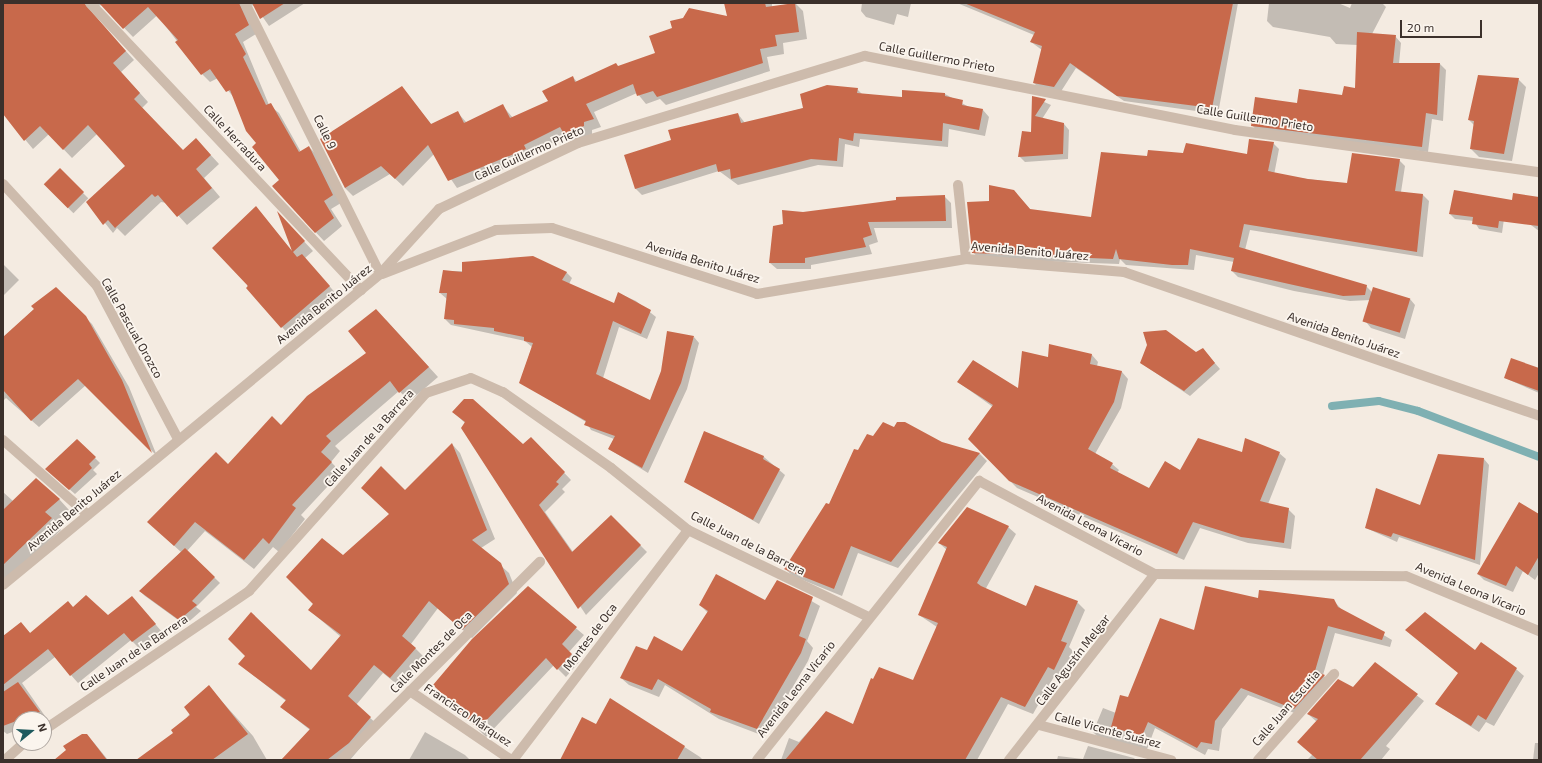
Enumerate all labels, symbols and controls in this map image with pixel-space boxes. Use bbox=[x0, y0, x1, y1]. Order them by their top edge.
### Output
scale bar bbox=[1402, 12, 1484, 38]
text: 20 m bbox=[1407, 20, 1434, 34]
street label: Calle Guillermo Prieto bbox=[878, 39, 996, 75]
street label: Calle Herradura bbox=[201, 102, 269, 174]
street label: Calle Guillermo Prieto bbox=[1196, 102, 1314, 134]
street label: Calle 9 bbox=[311, 112, 339, 152]
street label: Calle Guillermo Prieto bbox=[472, 122, 586, 184]
street label: Avenida Benito Juárez bbox=[644, 238, 762, 286]
street label: Avenida Benito Juárez bbox=[970, 239, 1090, 263]
street label: Avenida Benito Juárez bbox=[273, 261, 375, 347]
street label: Calle Pascual Orozco bbox=[98, 275, 166, 381]
street label: Avenida Benito Juárez bbox=[1286, 309, 1402, 361]
street label: Calle Juan de la Barrera bbox=[321, 386, 417, 490]
street label: Avenida Benito Juárez bbox=[24, 466, 124, 554]
street label: Avenida Leona Vicario bbox=[1034, 491, 1146, 559]
street label: Calle Juan de la Barrera bbox=[688, 508, 808, 578]
street label: Avenida Leona Vicario bbox=[1413, 559, 1529, 619]
street label: Montes de Oca bbox=[560, 600, 620, 674]
street label: Calle Montes de Oca bbox=[387, 608, 475, 696]
street label: Calle Agustín Melgar bbox=[1033, 611, 1113, 709]
street label: Calle Juan de la Barrera bbox=[77, 612, 191, 694]
street label: Avenida Leona Vicario bbox=[754, 638, 838, 740]
street label: Calle Juan Escutia bbox=[1249, 667, 1323, 749]
street label: Francisco Márquez bbox=[421, 680, 515, 750]
street label: Calle Vicente Suárez bbox=[1053, 709, 1163, 751]
north arrow bbox=[12, 711, 52, 751]
text: N bbox=[36, 722, 50, 733]

